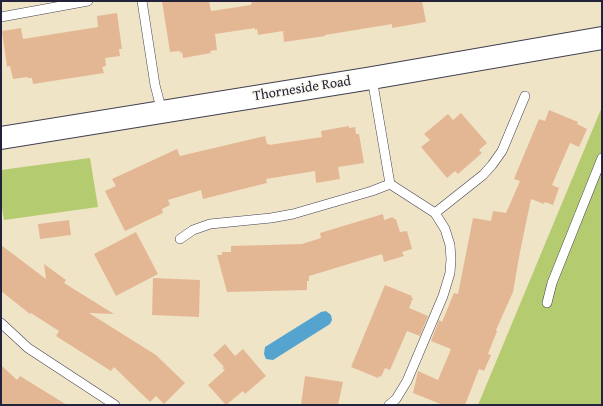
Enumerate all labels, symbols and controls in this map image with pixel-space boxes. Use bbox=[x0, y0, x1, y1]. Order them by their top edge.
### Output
street label: Thorneside Road bbox=[252, 73, 352, 105]

